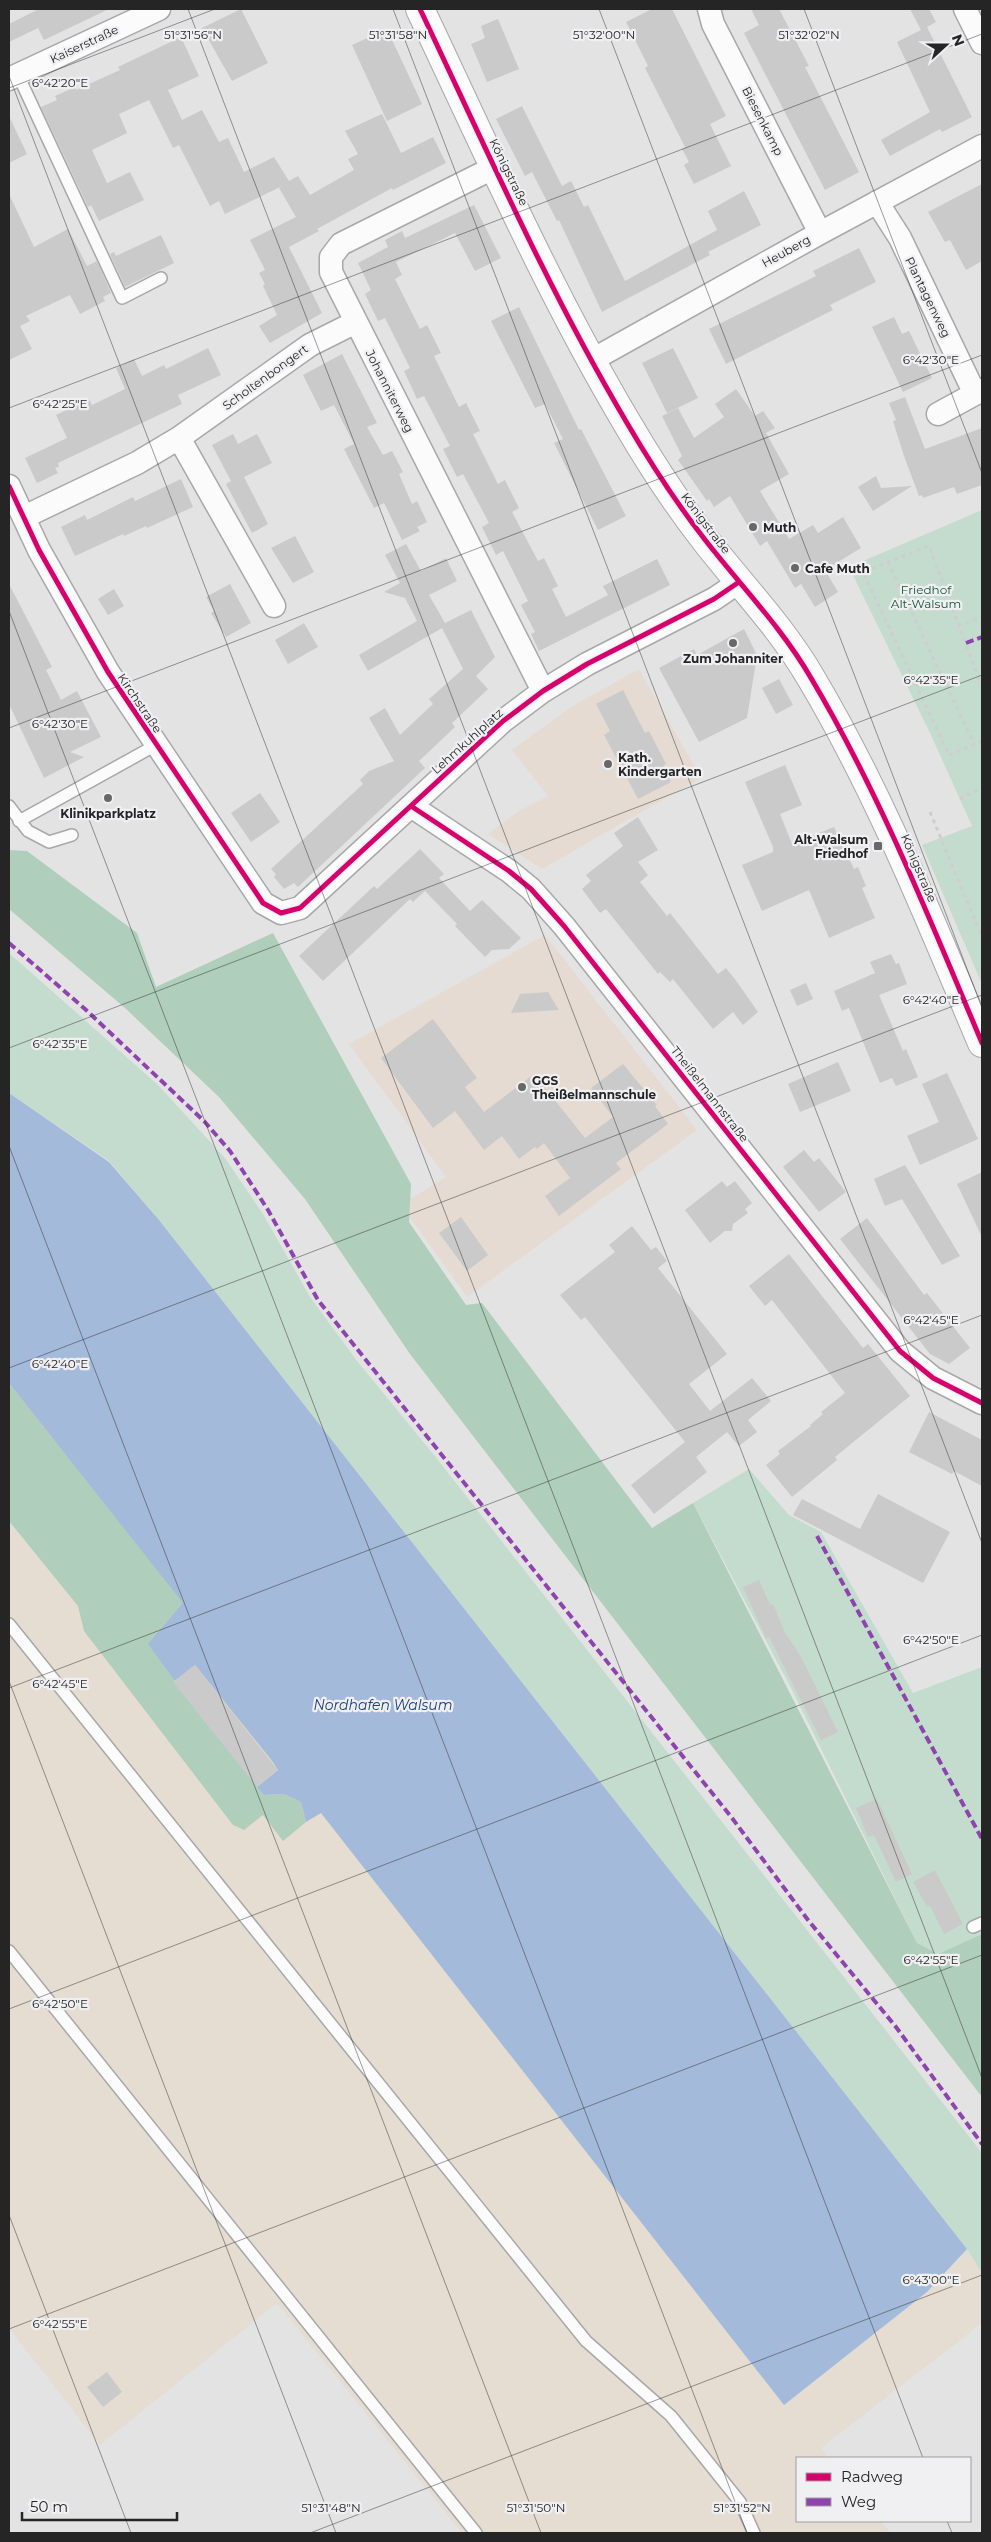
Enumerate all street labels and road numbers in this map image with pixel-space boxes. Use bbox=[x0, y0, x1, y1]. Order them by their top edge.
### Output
street label: Kaiserstraße bbox=[47, 22, 121, 66]
street label: Biesenkamp bbox=[739, 84, 787, 158]
street label: Königstraße bbox=[486, 136, 532, 208]
street label: Heuberg bbox=[759, 232, 813, 270]
street label: Plantagenweg bbox=[902, 254, 954, 340]
street label: Scholtenbongert bbox=[219, 341, 311, 413]
street label: Johanniterweg bbox=[362, 346, 417, 435]
street label: Königstraße bbox=[678, 489, 734, 557]
street label: Kirchstraße bbox=[115, 670, 165, 736]
street label: Lehmkuhlplatz bbox=[428, 705, 506, 777]
street label: Königstraße bbox=[898, 832, 940, 904]
street label: Theißelmannstraße bbox=[668, 1043, 752, 1145]

